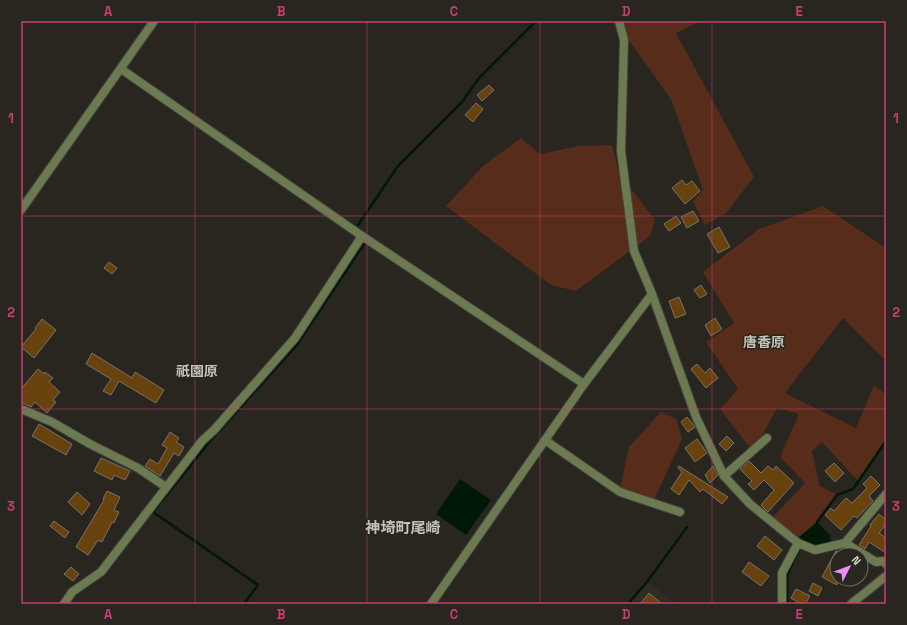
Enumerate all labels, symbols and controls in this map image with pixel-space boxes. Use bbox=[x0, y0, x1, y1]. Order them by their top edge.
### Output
text: A bbox=[104, 3, 113, 20]
text: B bbox=[277, 3, 286, 20]
text: C bbox=[450, 3, 458, 20]
text: D bbox=[622, 3, 631, 20]
text: E bbox=[795, 3, 803, 20]
text: 1 bbox=[8, 110, 14, 127]
text: 1 bbox=[893, 110, 899, 127]
text: 2 bbox=[7, 304, 15, 321]
text: 2 bbox=[892, 304, 900, 321]
district label: 唐香原 bbox=[743, 333, 785, 351]
district label: 祇園原 bbox=[176, 362, 218, 380]
text: 3 bbox=[7, 498, 15, 515]
text: 3 bbox=[892, 498, 900, 515]
district label: 神埼町尾崎 bbox=[364, 518, 441, 537]
north arrow bbox=[829, 547, 869, 587]
text: N bbox=[849, 553, 864, 568]
text: A bbox=[104, 606, 113, 623]
text: B bbox=[277, 606, 286, 623]
text: C bbox=[450, 606, 458, 623]
text: D bbox=[622, 606, 631, 623]
text: E bbox=[795, 606, 803, 623]

